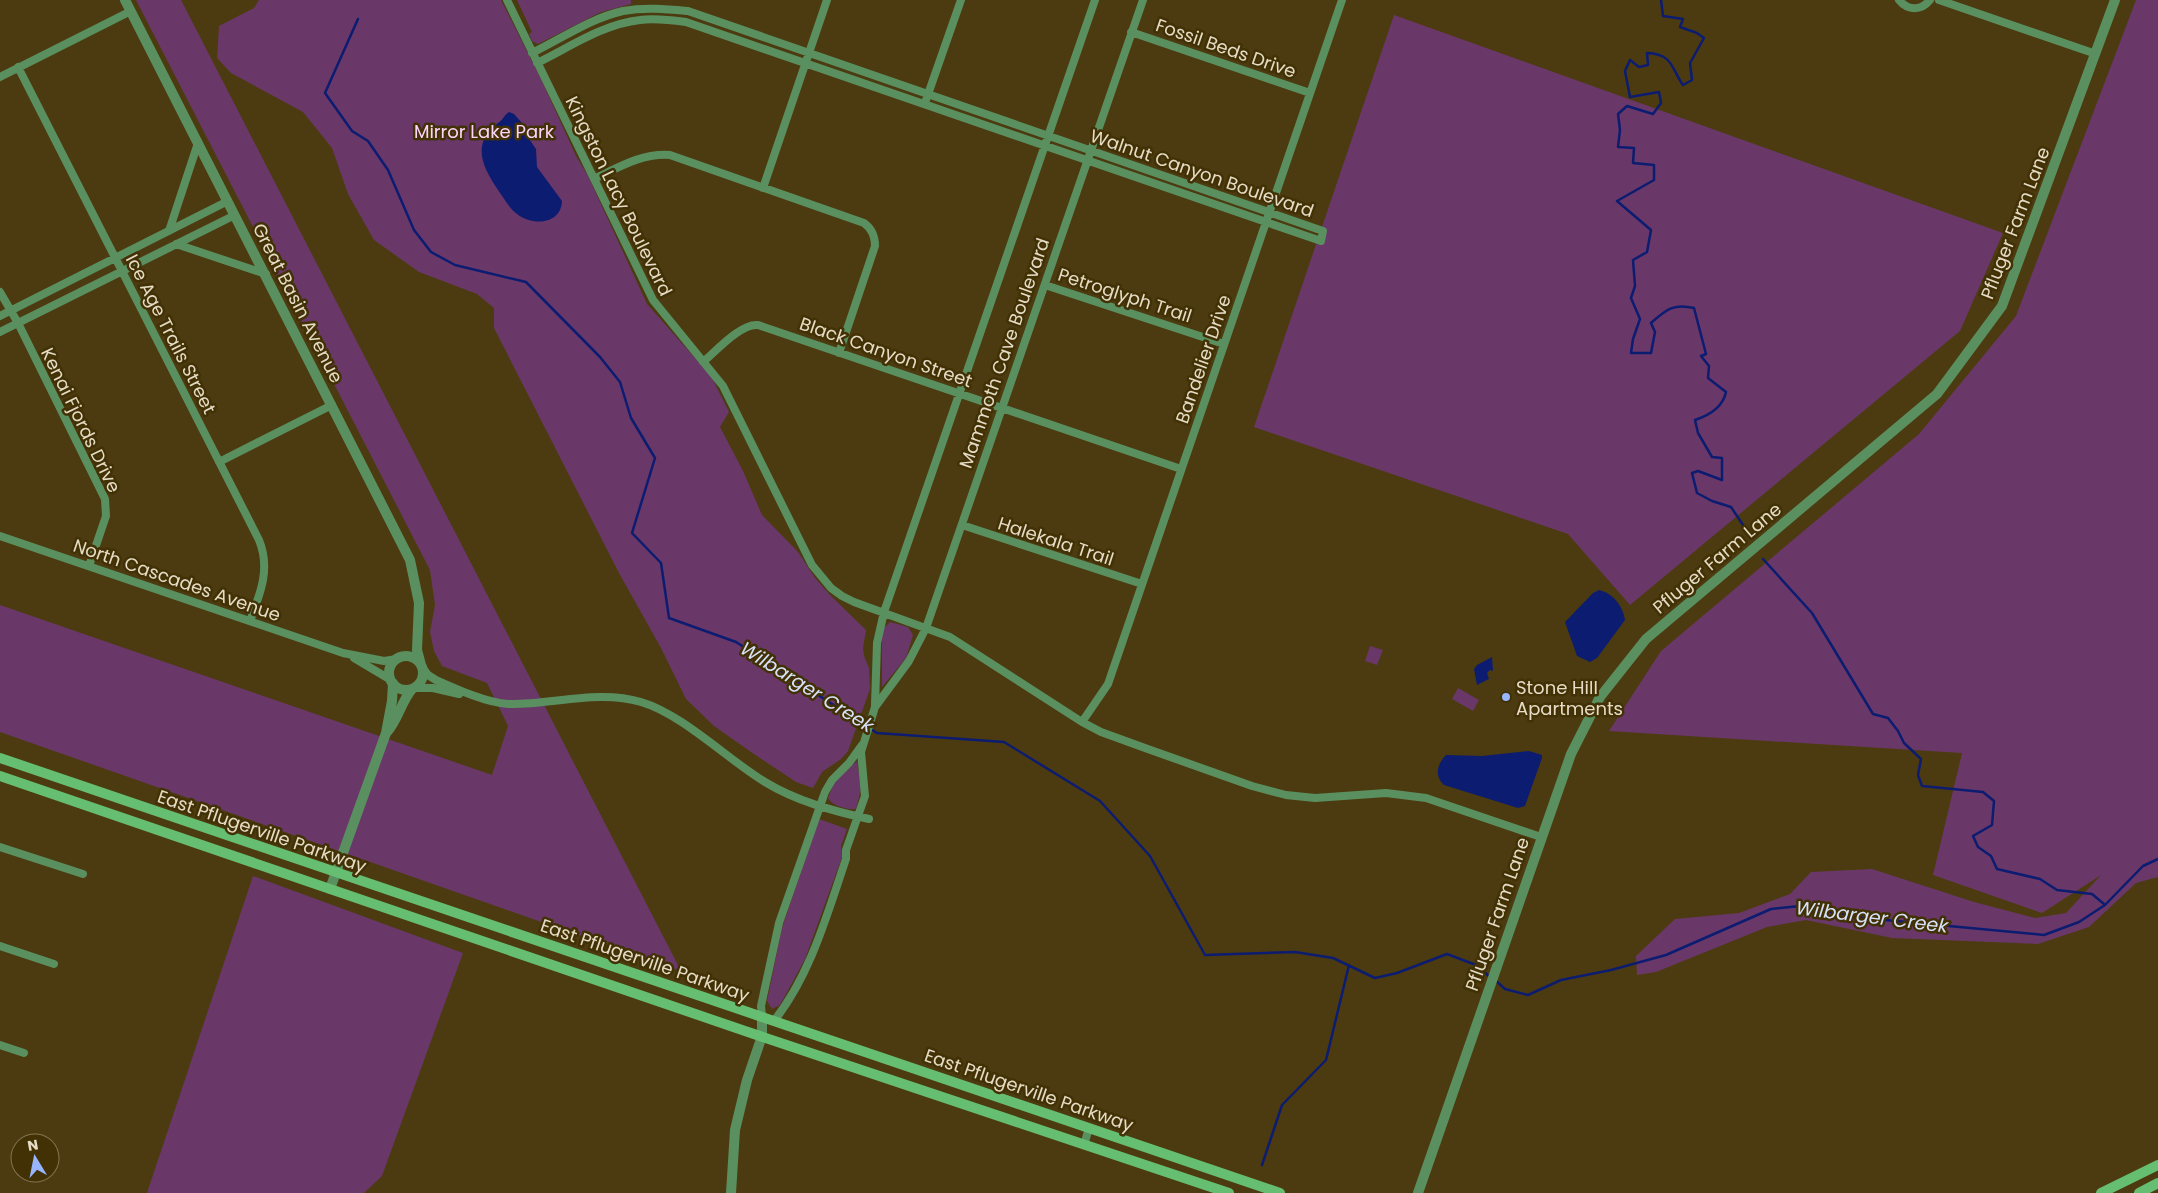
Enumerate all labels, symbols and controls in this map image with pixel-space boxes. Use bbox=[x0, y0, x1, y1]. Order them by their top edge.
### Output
street label: Fossil Beds Drive bbox=[1153, 12, 1299, 84]
street label: Kingston Lacy Boulevard bbox=[560, 92, 678, 300]
park label: Mirror Lake Park bbox=[414, 119, 555, 144]
street label: Walnut Canyon Boulevard bbox=[1087, 123, 1317, 223]
street label: Pfluger Farm Lane bbox=[1974, 143, 2056, 303]
street label: Great Basin Avenue bbox=[247, 219, 349, 387]
street label: Mammoth Cave Boulevard bbox=[953, 234, 1055, 472]
street label: Ice Age Trails Street bbox=[120, 250, 222, 418]
street label: Petroglyph Trail bbox=[1055, 262, 1195, 328]
street label: Bandelier Drive bbox=[1169, 291, 1237, 427]
street label: Black Canyon Street bbox=[796, 311, 976, 393]
street label: Kenai Fjords Drive bbox=[35, 343, 127, 497]
street label: Pfluger Farm Lane bbox=[1647, 497, 1787, 619]
street label: Halekala Trail bbox=[995, 510, 1117, 572]
street label: North Cascades Avenue bbox=[70, 533, 284, 627]
water label: Wilbarger Creek bbox=[735, 635, 880, 740]
place label: Stone Hill Apartments bbox=[1516, 675, 1623, 721]
marker: Stone Hill Apartments bbox=[1500, 691, 1512, 703]
street label: East Pflugerville Parkway bbox=[154, 783, 370, 879]
street label: Pfluger Farm Lane bbox=[1459, 834, 1535, 994]
water label: Wilbarger Creek bbox=[1794, 894, 1951, 940]
street label: East Pflugerville Parkway bbox=[537, 912, 753, 1008]
street label: East Pflugerville Parkway bbox=[921, 1042, 1137, 1138]
north arrow bbox=[10, 1133, 60, 1183]
text: N bbox=[26, 1134, 40, 1156]

